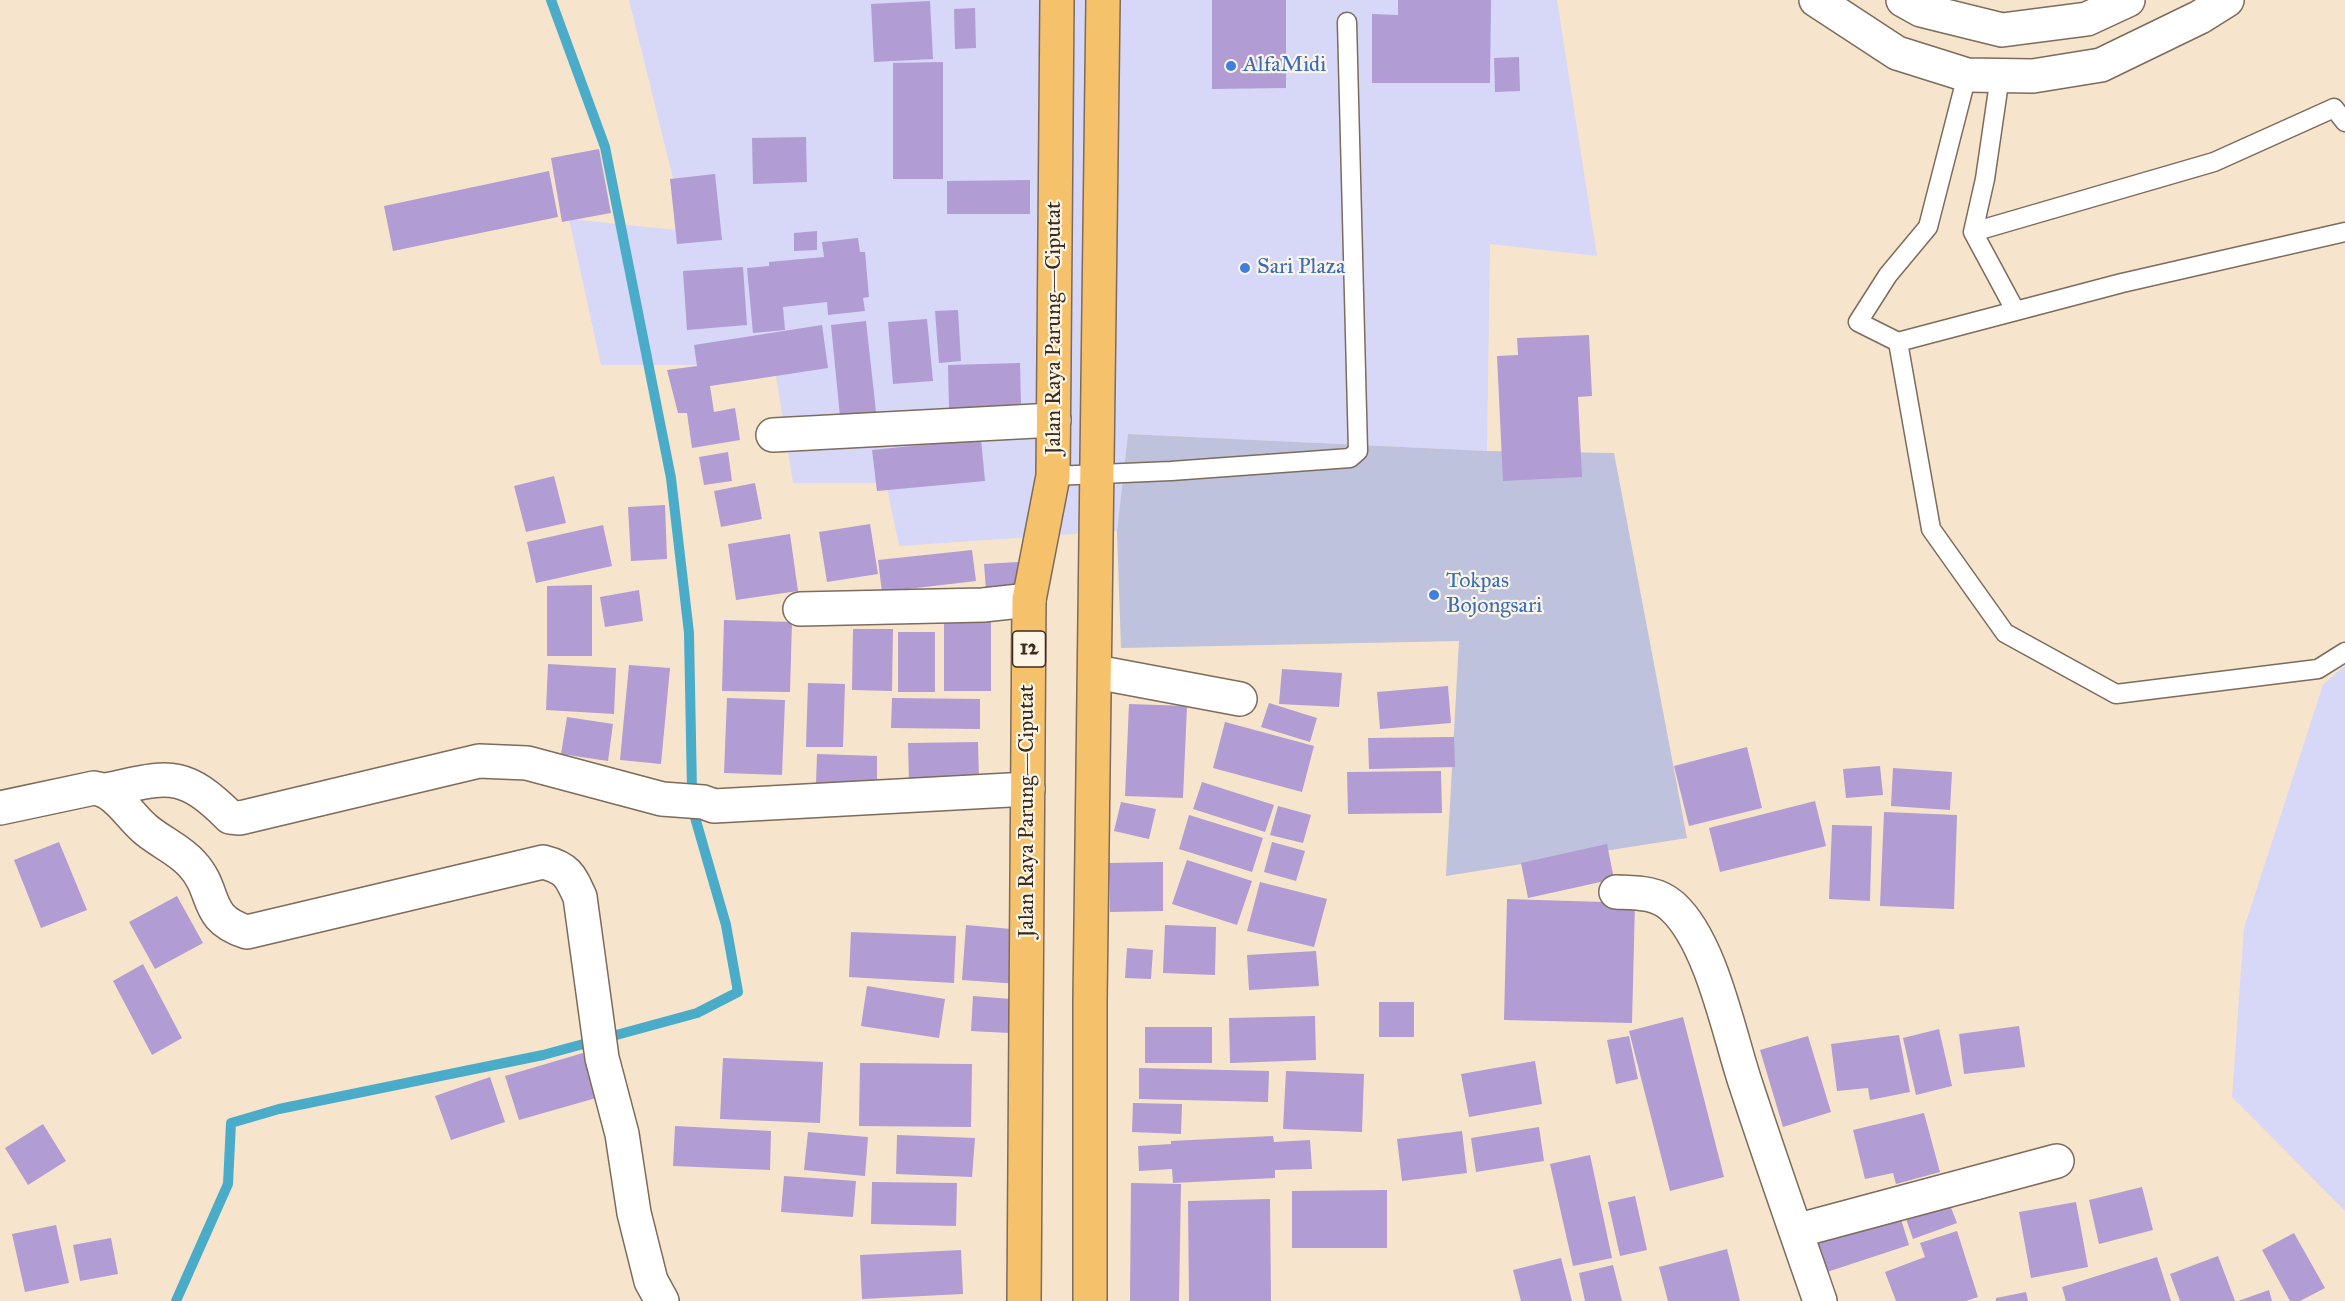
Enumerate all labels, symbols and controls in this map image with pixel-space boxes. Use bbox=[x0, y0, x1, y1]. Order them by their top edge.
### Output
place label: AlfaMidi bbox=[1243, 53, 1326, 79]
marker: AlfaMidi bbox=[1224, 59, 1238, 73]
street label: Jalan Raya Parung—Ciputat bbox=[1042, 201, 1068, 455]
place label: Sari Plaza bbox=[1257, 255, 1345, 281]
marker: Sari Plaza bbox=[1238, 261, 1252, 275]
place label: Tokpas Bojongsari bbox=[1446, 569, 1542, 620]
marker: Tokpas Bojongsari bbox=[1427, 588, 1441, 602]
road number: 12 bbox=[1012, 631, 1046, 667]
street label: Jalan Raya Parung—Ciputat bbox=[1015, 684, 1041, 938]

